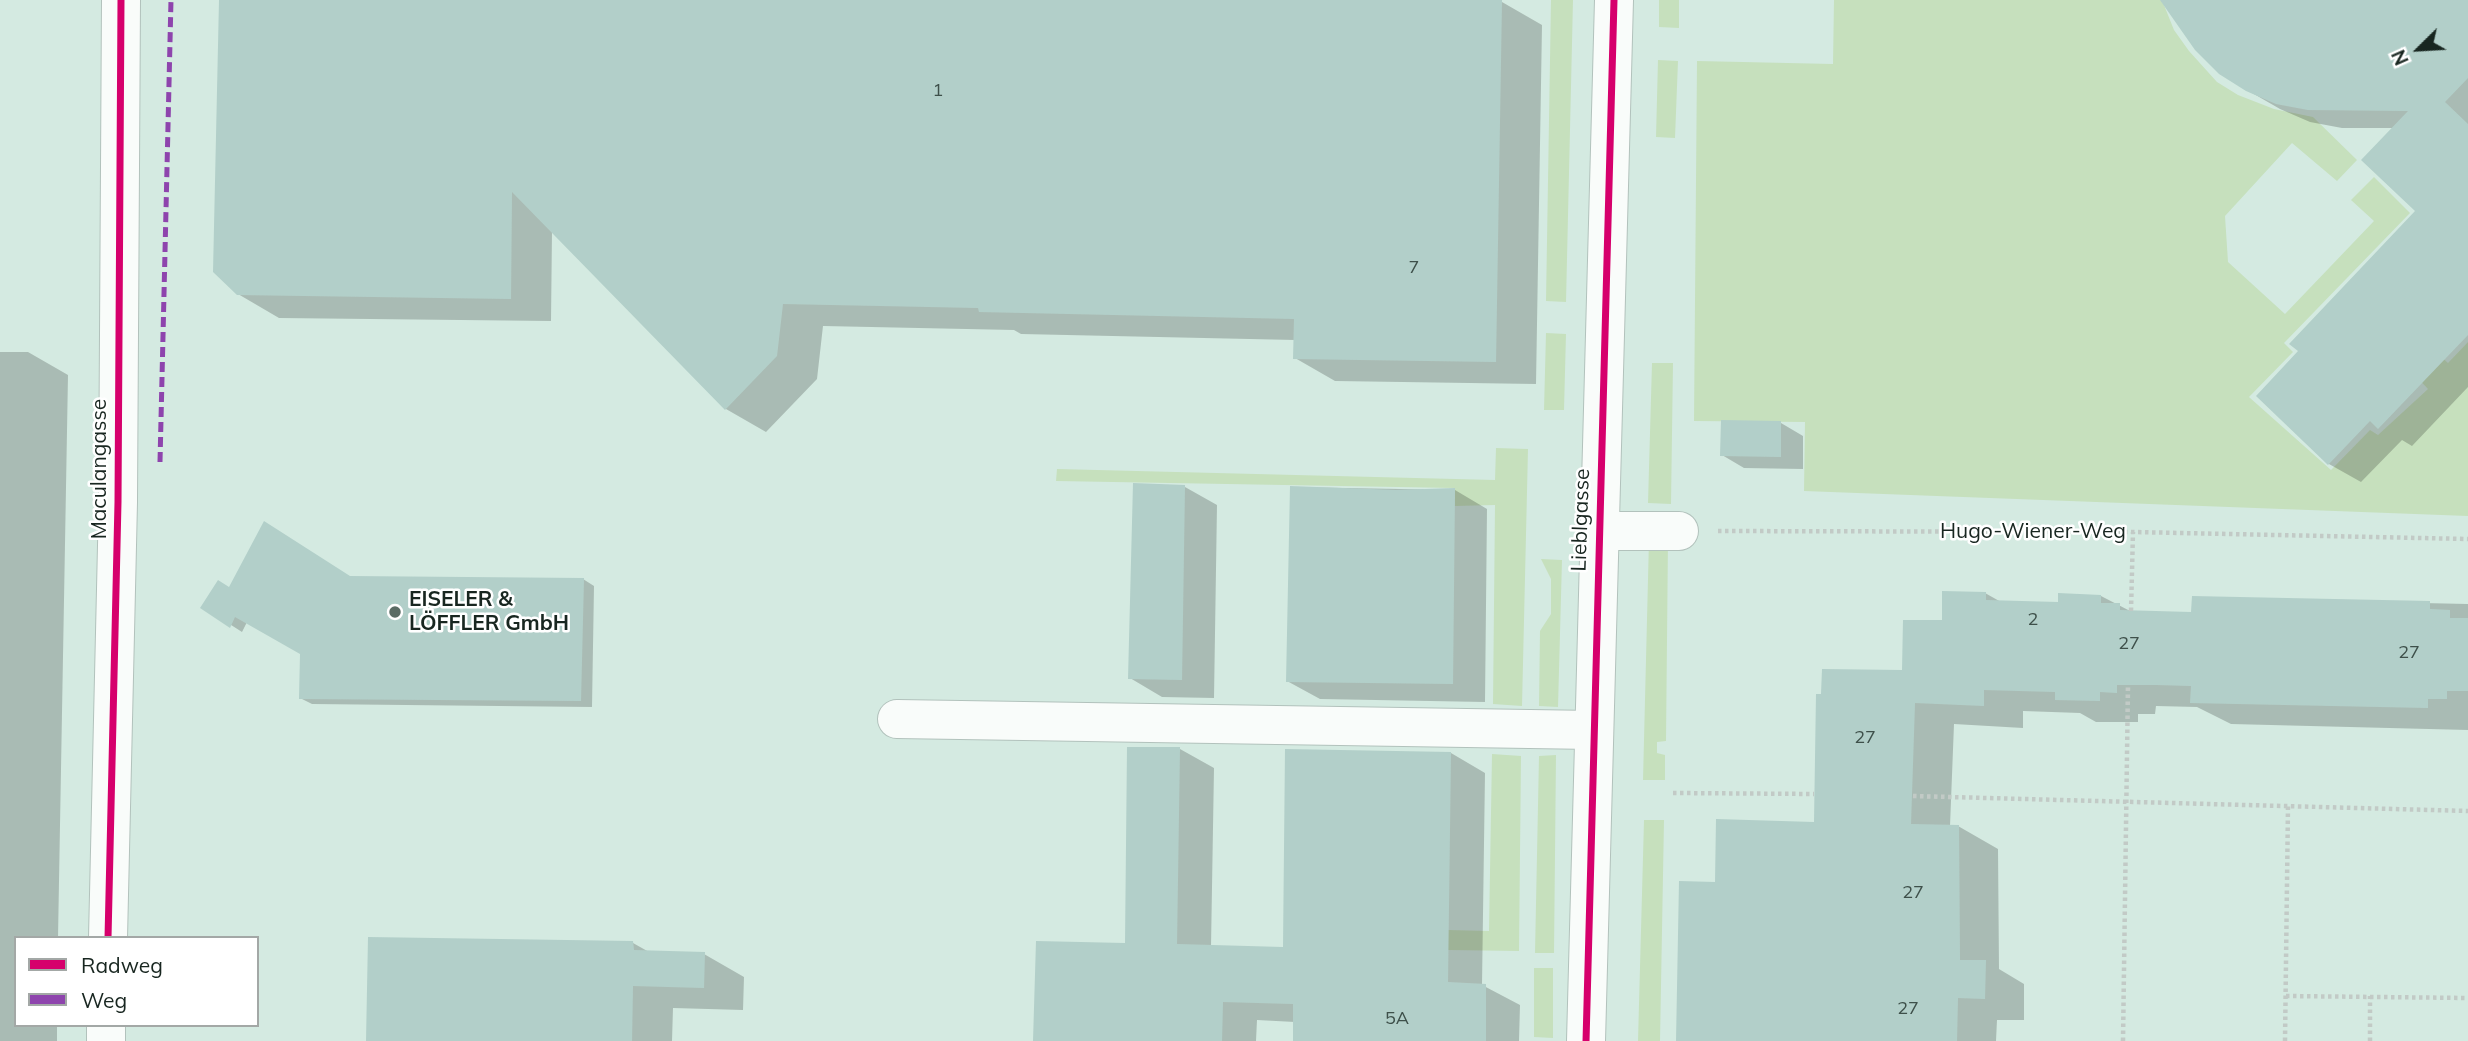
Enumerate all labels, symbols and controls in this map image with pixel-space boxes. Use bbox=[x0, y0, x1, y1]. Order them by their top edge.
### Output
north arrow bbox=[2384, 14, 2454, 84]
text: N bbox=[2386, 46, 2414, 69]
house number: 1 bbox=[933, 80, 943, 102]
house number: 7 bbox=[1409, 257, 1419, 279]
street label: Maculangasse bbox=[87, 399, 113, 539]
street label: Lieblgasse bbox=[1567, 468, 1595, 572]
street label: Hugo-Wiener-Weg bbox=[1940, 519, 2126, 545]
place label: EISELER & LÖFFLER GmbH bbox=[409, 587, 569, 637]
marker: EISELER & LÖFFLER GmbH bbox=[387, 604, 403, 620]
house number: 2 bbox=[2028, 609, 2038, 631]
house number: 27 bbox=[2118, 633, 2140, 655]
house number: 27 bbox=[2398, 642, 2420, 664]
house number: 27 bbox=[1854, 727, 1876, 749]
house number: 27 bbox=[1902, 882, 1924, 904]
legend bbox=[14, 936, 259, 1027]
text: Radweg bbox=[81, 952, 163, 978]
text: Weg bbox=[81, 987, 127, 1013]
house number: 27 bbox=[1897, 998, 1919, 1020]
house number: 5A bbox=[1385, 1008, 1409, 1030]

